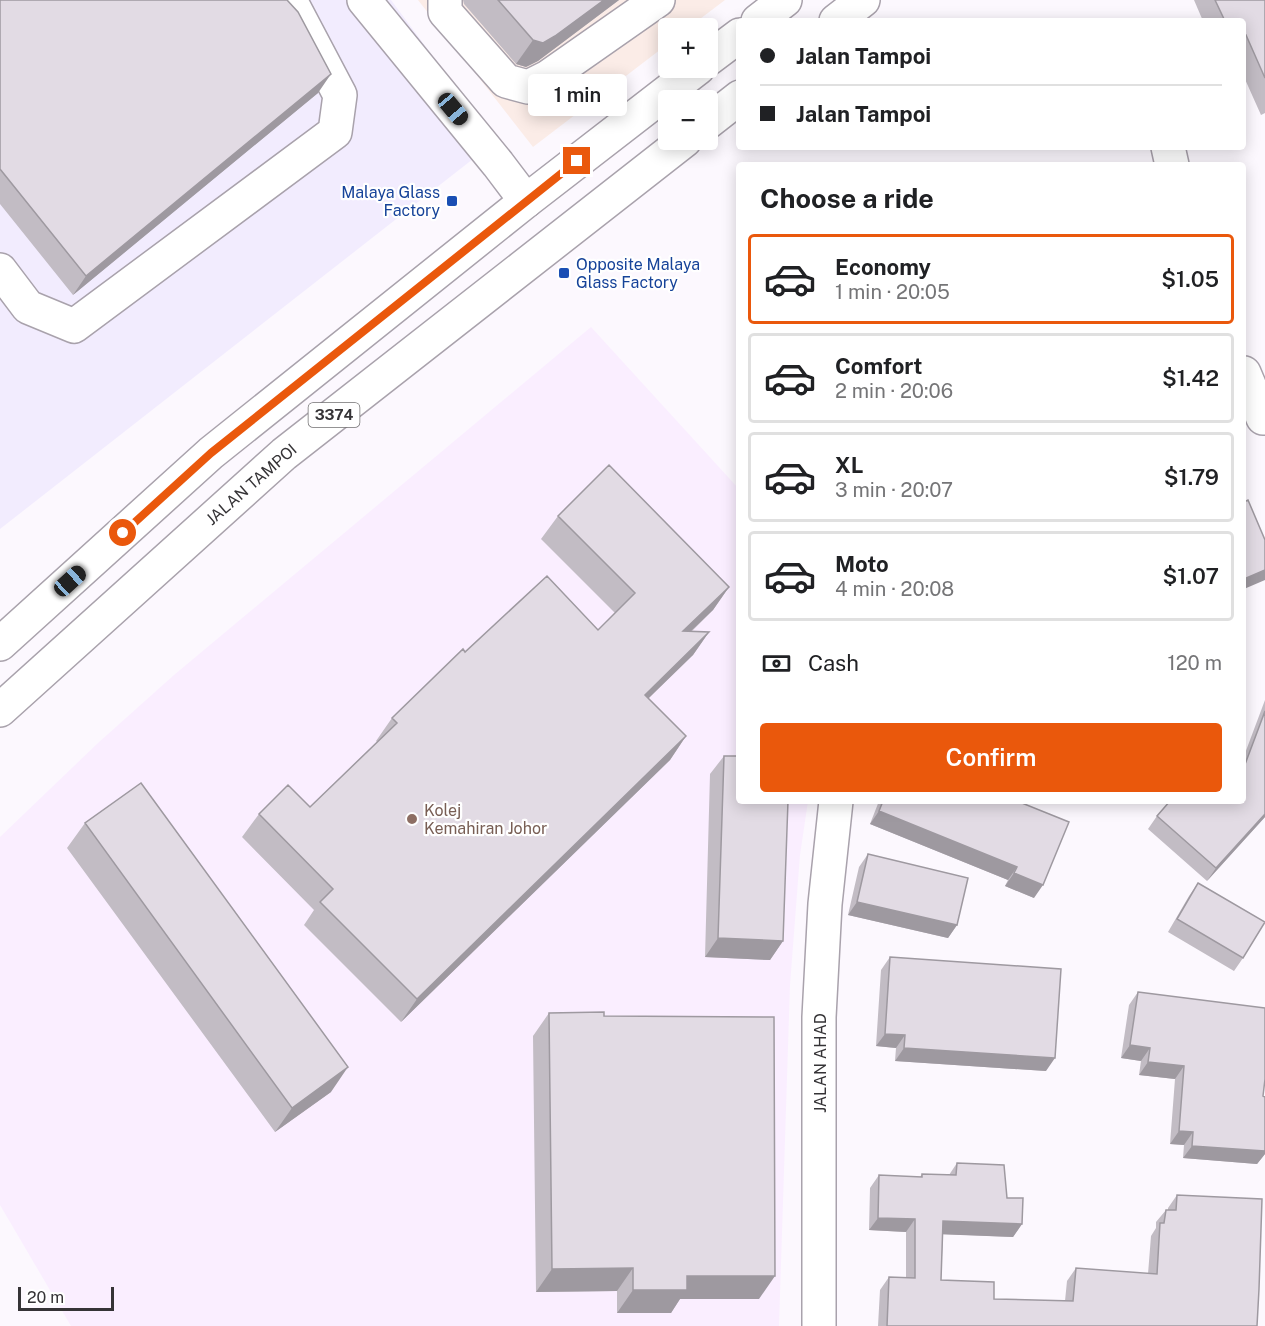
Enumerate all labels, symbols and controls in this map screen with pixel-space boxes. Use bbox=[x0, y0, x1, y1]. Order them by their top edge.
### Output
map controls bbox=[658, 18, 718, 150]
button: + bbox=[658, 18, 718, 78]
text: Jalan Tampoi bbox=[796, 43, 931, 69]
callout: 1 min bbox=[528, 74, 626, 116]
text: 1 min bbox=[554, 83, 601, 107]
car bbox=[435, 89, 471, 129]
button: − bbox=[658, 90, 718, 150]
text: Jalan Tampoi bbox=[796, 101, 931, 127]
route end bbox=[563, 147, 590, 174]
text: Choose a ride bbox=[760, 182, 934, 214]
place label: Malaya Glass Factory bbox=[341, 183, 440, 220]
marker: Malaya Glass Factory bbox=[445, 194, 459, 208]
icon: car bbox=[763, 252, 817, 306]
text: Economy bbox=[835, 254, 931, 280]
place label: Opposite Malaya Glass Factory bbox=[576, 255, 700, 292]
marker: Opposite Malaya Glass Factory bbox=[557, 266, 571, 280]
text: $1.05 bbox=[1161, 266, 1219, 292]
text: 1 min · 20:05 bbox=[835, 280, 950, 304]
icon: car bbox=[763, 351, 817, 405]
text: Comfort bbox=[835, 353, 922, 379]
text: $1.42 bbox=[1162, 365, 1219, 391]
text: 2 min · 20:06 bbox=[835, 379, 953, 403]
road number: 3374 bbox=[308, 403, 360, 427]
street label: JALAN TAMPOI bbox=[202, 440, 301, 529]
icon: car bbox=[763, 450, 817, 504]
text: XL bbox=[835, 452, 863, 478]
text: $1.79 bbox=[1164, 464, 1219, 490]
text: 3 min · 20:07 bbox=[835, 478, 953, 502]
route start bbox=[109, 519, 136, 546]
icon: car bbox=[763, 549, 817, 603]
text: Moto bbox=[835, 551, 889, 577]
car bbox=[51, 562, 89, 600]
text: $1.07 bbox=[1163, 563, 1219, 589]
text: 4 min · 20:08 bbox=[835, 577, 954, 601]
icon: cash bbox=[760, 647, 793, 680]
text: Cash bbox=[808, 650, 859, 676]
text: 120 m bbox=[1168, 651, 1222, 675]
button: Confirm bbox=[760, 723, 1222, 792]
place label: Kolej Kemahiran Johor bbox=[424, 801, 547, 838]
marker: Kolej Kemahiran Johor bbox=[405, 812, 419, 826]
street label: JALAN AHAD bbox=[811, 1013, 830, 1113]
scale bar bbox=[18, 1284, 114, 1312]
text: 20 m bbox=[27, 1288, 64, 1307]

